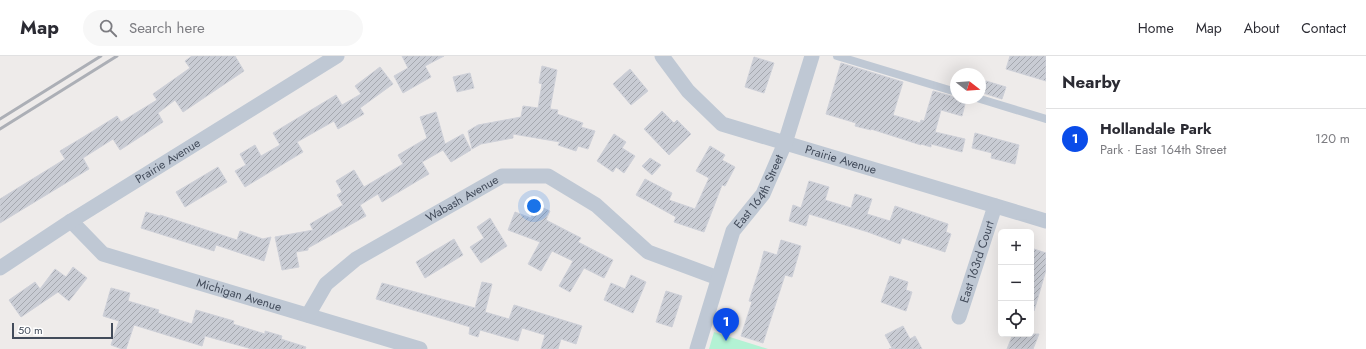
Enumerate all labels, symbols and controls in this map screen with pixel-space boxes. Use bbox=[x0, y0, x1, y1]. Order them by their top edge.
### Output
search box bbox=[83, 10, 363, 46]
text: Map bbox=[20, 14, 59, 41]
icon: search bbox=[97, 17, 119, 39]
text: Search here bbox=[129, 17, 205, 39]
text: Home bbox=[1138, 18, 1174, 38]
text: Map bbox=[1196, 18, 1222, 38]
text: About bbox=[1244, 18, 1279, 38]
text: Contact bbox=[1301, 18, 1346, 38]
north arrow bbox=[950, 68, 986, 104]
text: Nearby bbox=[1062, 70, 1120, 94]
text: Hollandale Park bbox=[1100, 118, 1212, 140]
text: 1 bbox=[1072, 129, 1078, 148]
text: 120 m bbox=[1315, 129, 1350, 148]
street label: Prairie Avenue bbox=[132, 134, 204, 188]
street label: Prairie Avenue bbox=[803, 140, 879, 179]
text: Park · East 164th Street bbox=[1100, 140, 1226, 159]
street label: East 164th Street bbox=[729, 152, 788, 233]
street label: Wabash Avenue bbox=[422, 171, 502, 227]
your location bbox=[524, 196, 544, 216]
street label: East 163rd Court bbox=[955, 218, 999, 305]
map controls bbox=[998, 229, 1034, 337]
button: + bbox=[998, 229, 1034, 265]
button: − bbox=[998, 265, 1034, 301]
street label: Michigan Avenue bbox=[194, 274, 284, 316]
button: locate bbox=[998, 301, 1034, 337]
pin: 1 bbox=[713, 308, 739, 341]
scale bar bbox=[12, 321, 113, 340]
text: 50 m bbox=[18, 322, 43, 338]

